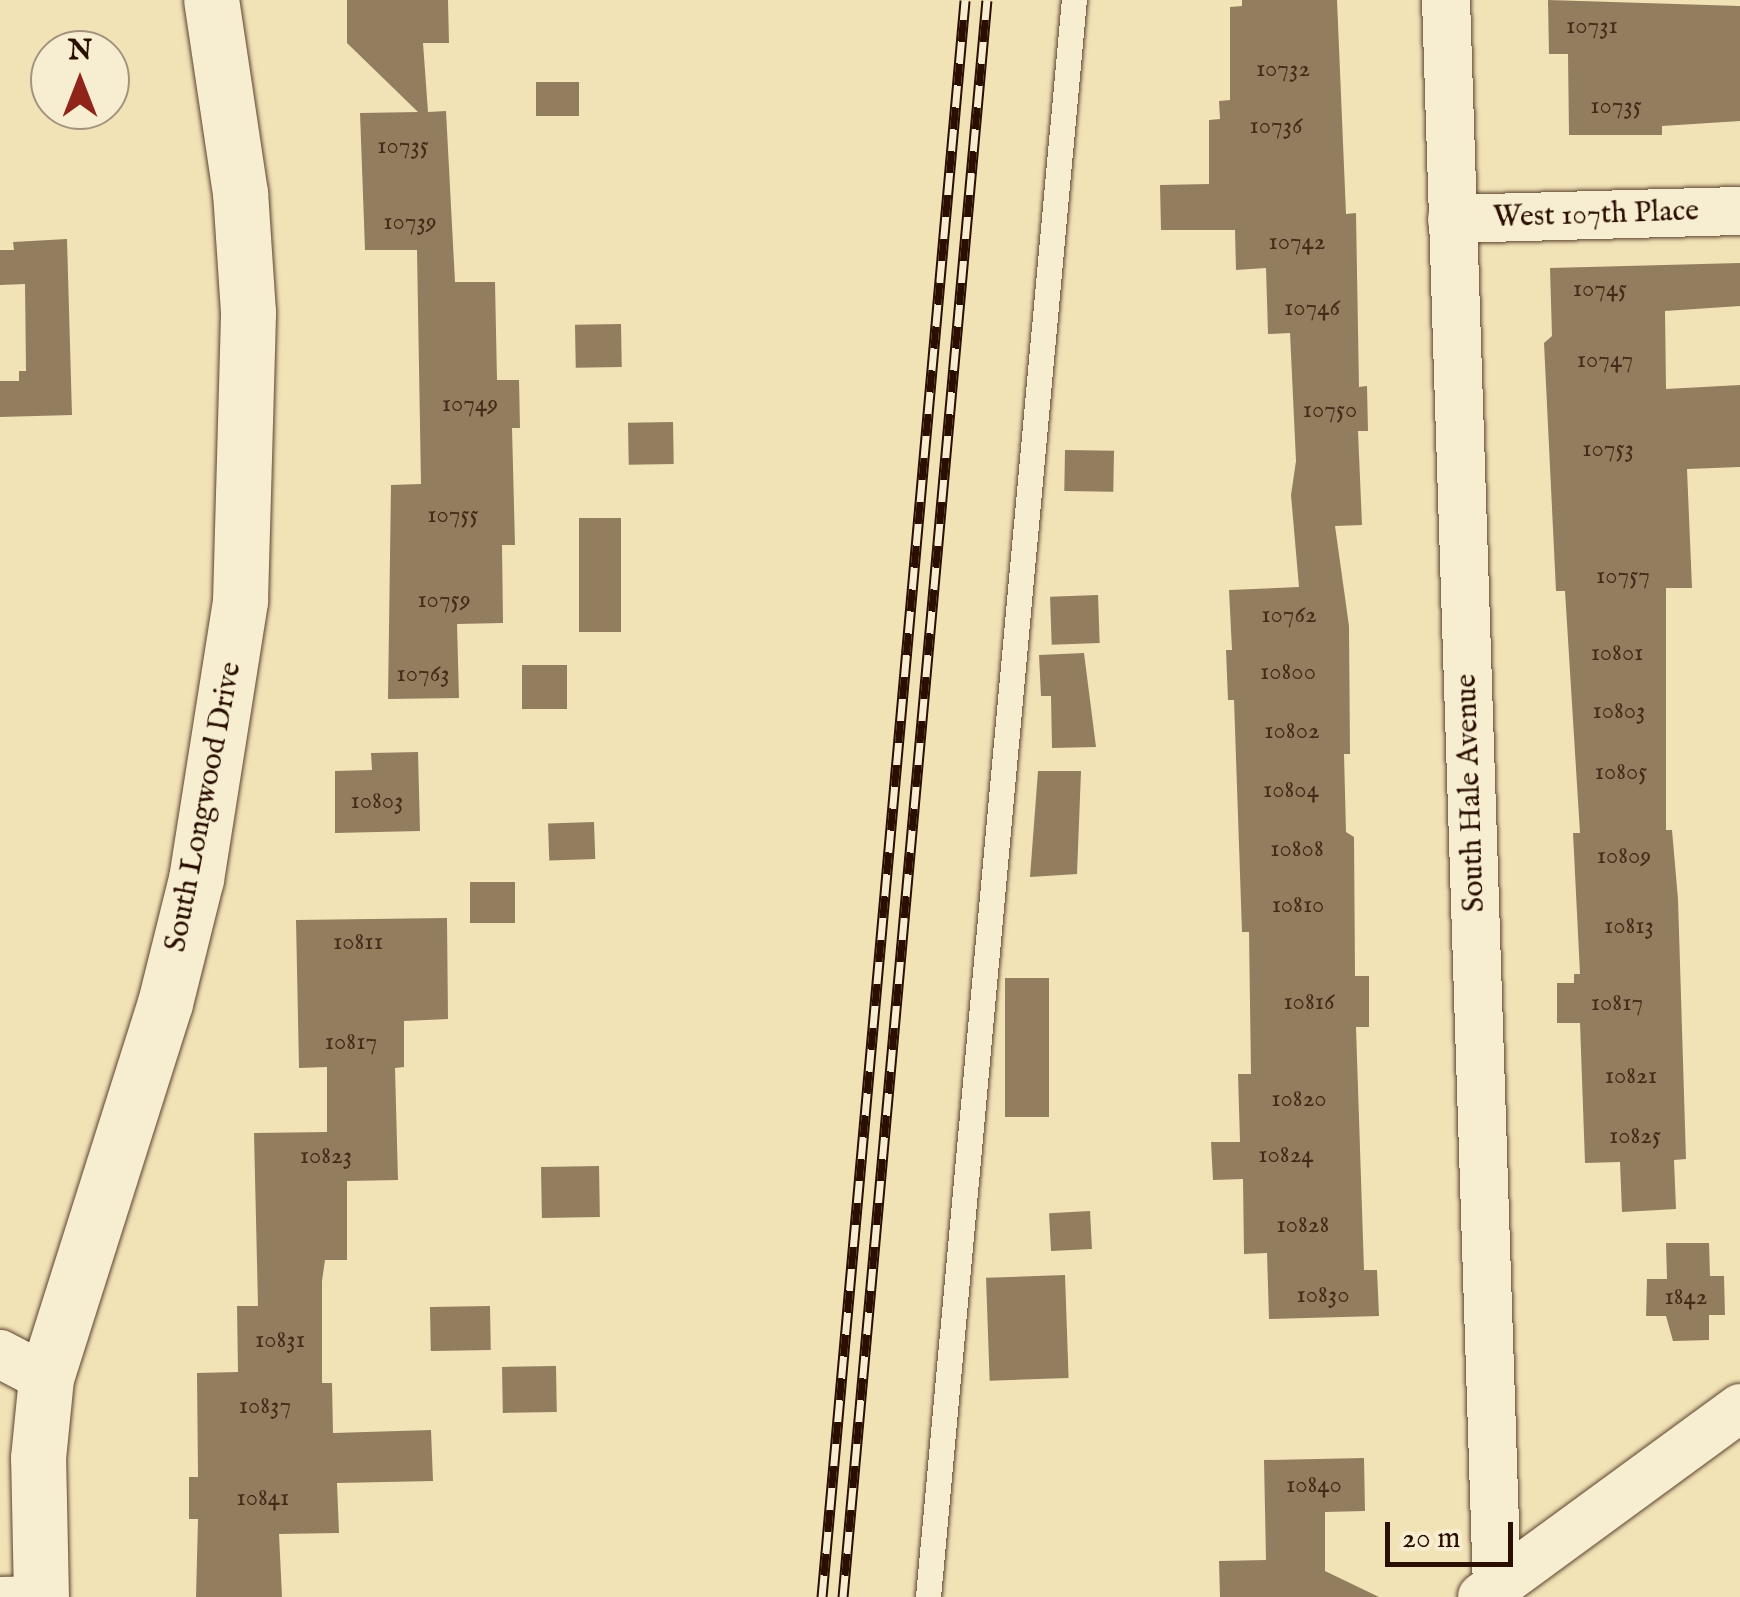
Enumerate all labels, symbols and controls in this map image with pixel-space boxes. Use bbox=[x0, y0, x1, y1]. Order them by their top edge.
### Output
house number: 10731 bbox=[1566, 11, 1618, 41]
north arrow bbox=[30, 30, 130, 130]
text: N bbox=[68, 34, 92, 69]
house number: 10732 bbox=[1256, 54, 1310, 84]
house number: 10735 bbox=[1590, 91, 1642, 121]
house number: 10736 bbox=[1249, 111, 1303, 141]
house number: 10735 bbox=[377, 131, 429, 161]
street label: West 107th Place bbox=[1492, 193, 1700, 237]
house number: 10739 bbox=[383, 207, 437, 237]
house number: 10742 bbox=[1268, 227, 1326, 257]
house number: 10745 bbox=[1573, 274, 1627, 304]
house number: 10746 bbox=[1284, 293, 1340, 323]
house number: 10747 bbox=[1577, 345, 1633, 375]
house number: 10749 bbox=[442, 389, 498, 419]
house number: 10750 bbox=[1303, 395, 1357, 425]
house number: 10753 bbox=[1582, 434, 1634, 464]
house number: 10755 bbox=[427, 500, 479, 530]
house number: 10757 bbox=[1596, 561, 1650, 591]
house number: 10759 bbox=[417, 585, 471, 615]
house number: 10762 bbox=[1261, 600, 1317, 630]
house number: 10801 bbox=[1591, 638, 1643, 668]
house number: 10800 bbox=[1260, 657, 1316, 687]
street label: South Longwood Drive bbox=[158, 659, 250, 955]
house number: 10763 bbox=[396, 659, 450, 689]
street label: South Hale Avenue bbox=[1449, 673, 1493, 913]
house number: 10803 bbox=[1593, 696, 1645, 726]
house number: 10802 bbox=[1264, 716, 1320, 746]
house number: 10805 bbox=[1595, 757, 1647, 787]
house number: 10804 bbox=[1263, 775, 1319, 805]
house number: 10803 bbox=[351, 786, 403, 816]
house number: 10808 bbox=[1270, 834, 1324, 864]
house number: 10809 bbox=[1597, 841, 1651, 871]
house number: 10810 bbox=[1272, 890, 1324, 920]
house number: 10813 bbox=[1604, 911, 1654, 941]
house number: 10811 bbox=[333, 927, 383, 957]
house number: 10816 bbox=[1283, 987, 1335, 1017]
house number: 10817 bbox=[1591, 988, 1643, 1018]
house number: 10817 bbox=[325, 1027, 377, 1057]
house number: 10821 bbox=[1605, 1061, 1657, 1091]
house number: 10820 bbox=[1271, 1084, 1327, 1114]
house number: 10825 bbox=[1609, 1121, 1661, 1151]
house number: 10824 bbox=[1258, 1140, 1314, 1170]
house number: 10823 bbox=[300, 1141, 352, 1171]
house number: 10828 bbox=[1277, 1210, 1329, 1240]
house number: 10830 bbox=[1297, 1280, 1349, 1310]
house number: 1842 bbox=[1664, 1282, 1708, 1312]
house number: 10831 bbox=[255, 1325, 305, 1355]
house number: 10837 bbox=[239, 1391, 291, 1421]
house number: 10840 bbox=[1286, 1470, 1342, 1500]
house number: 10841 bbox=[237, 1483, 289, 1513]
scale bar bbox=[1390, 1502, 1518, 1564]
text: 20 m bbox=[1402, 1520, 1461, 1558]

